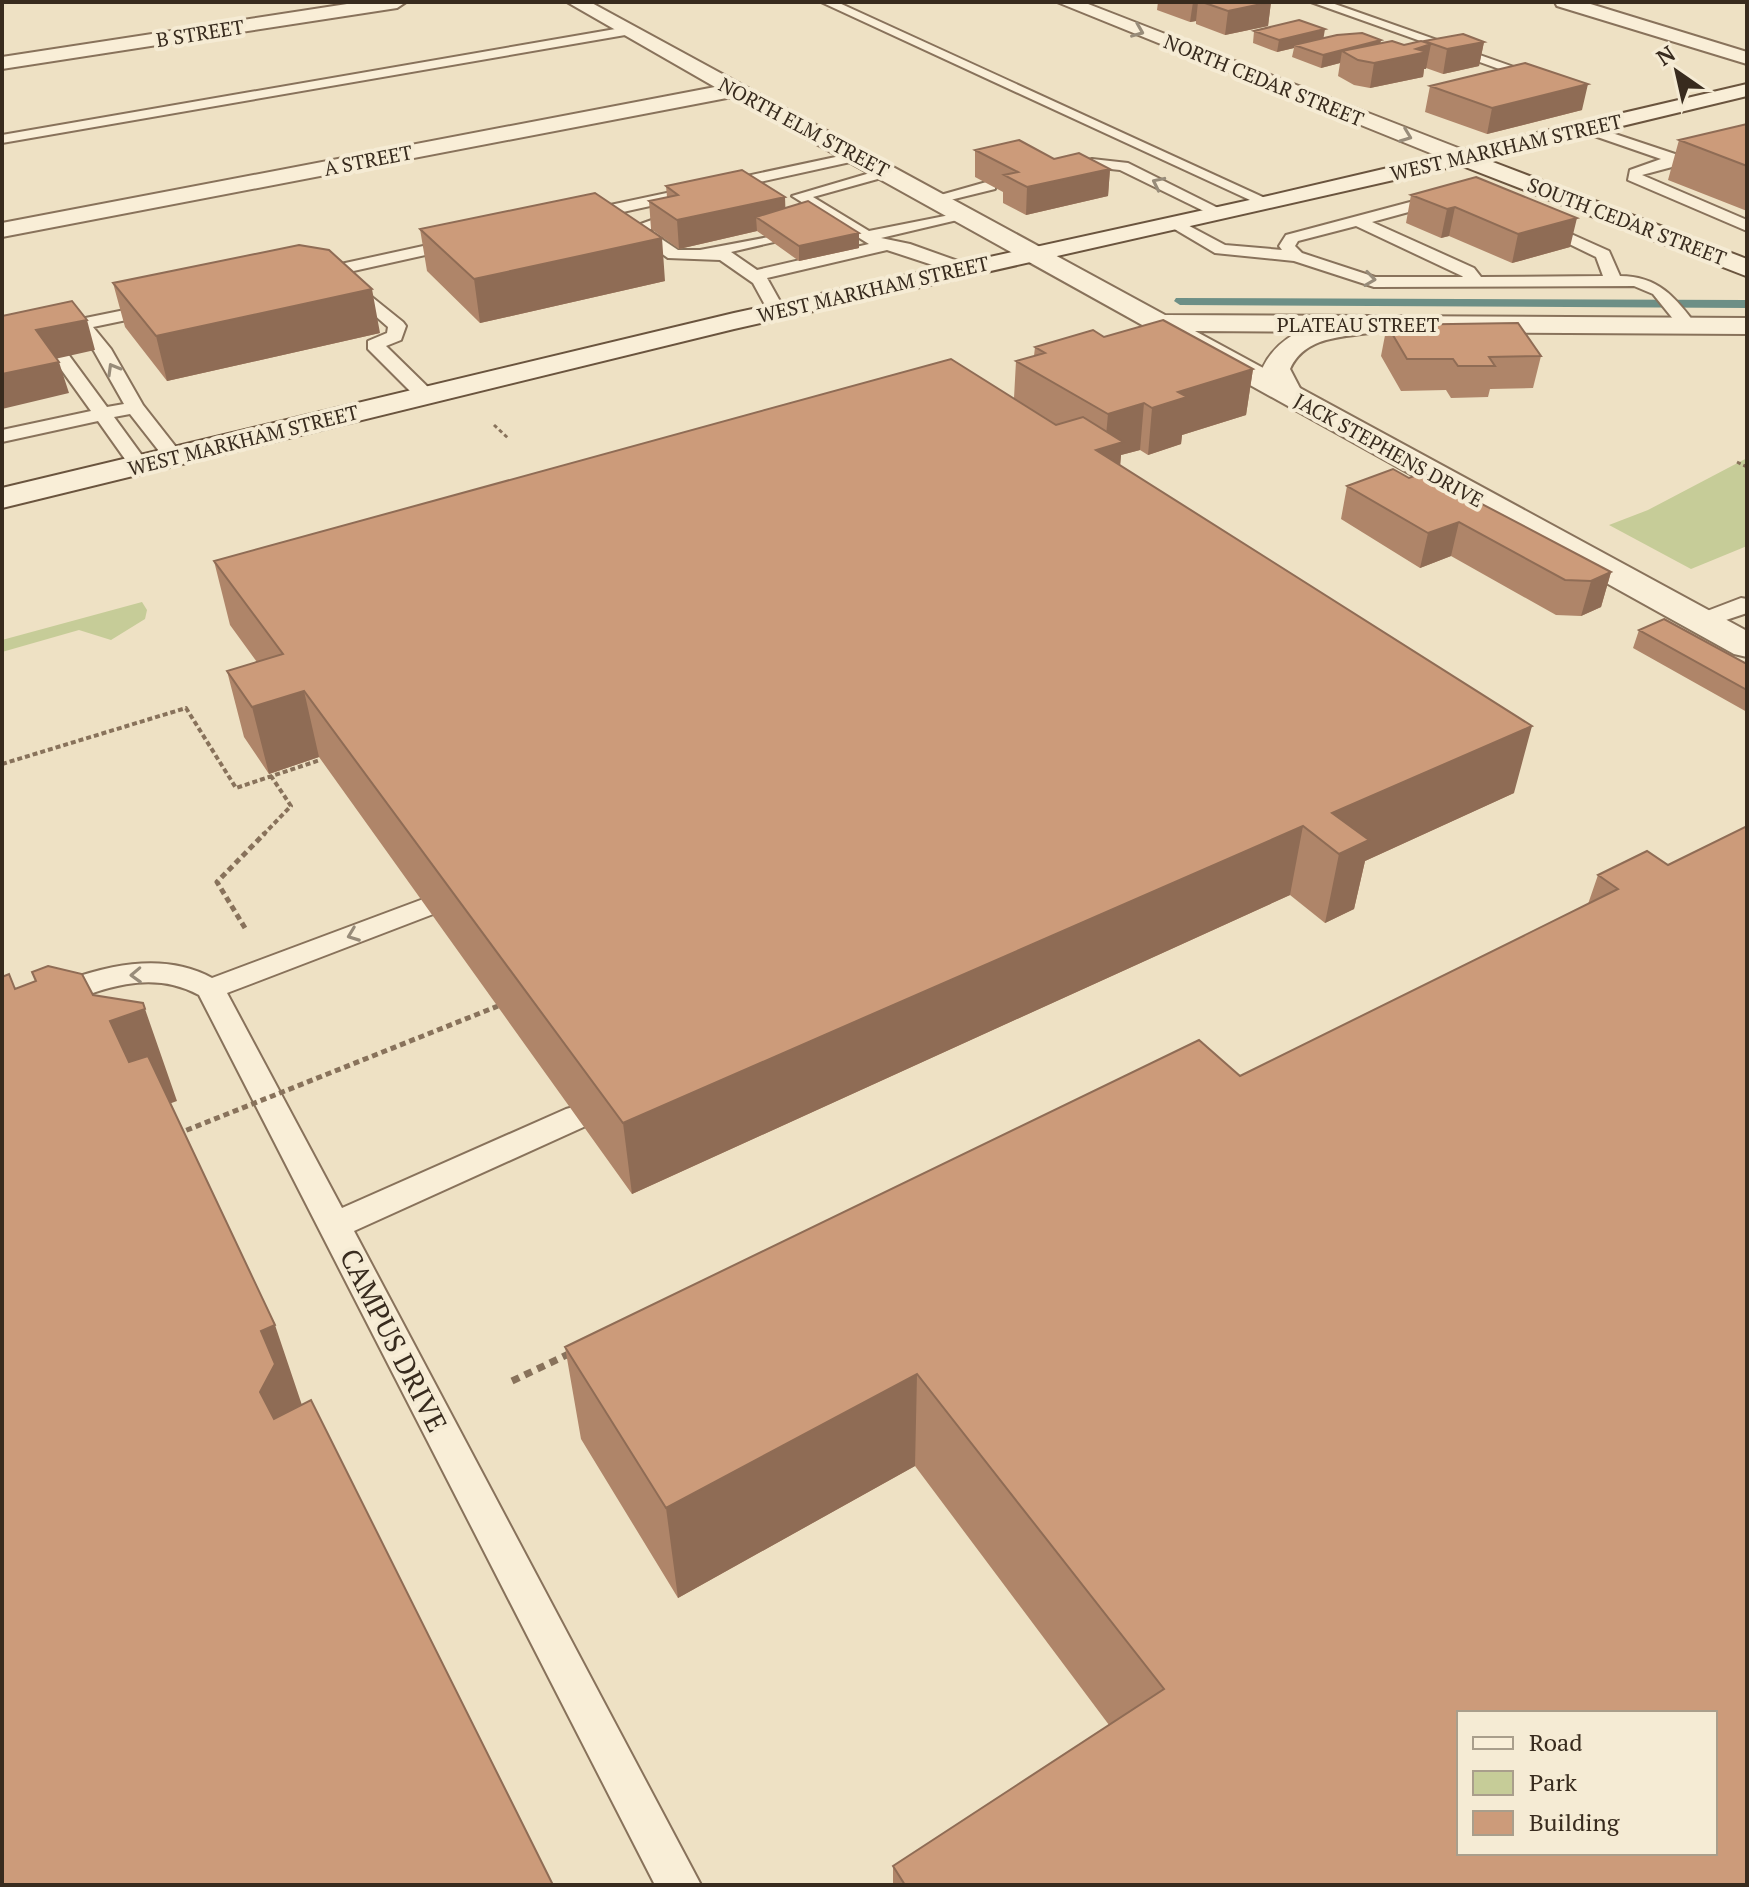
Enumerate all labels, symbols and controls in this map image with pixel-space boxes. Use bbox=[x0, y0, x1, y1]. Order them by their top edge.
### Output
street label: B STREET bbox=[154, 13, 246, 53]
one-way arrow bbox=[1130, 21, 1144, 38]
street label: NORTH CEDAR STREET bbox=[1160, 28, 1368, 132]
north arrow bbox=[1637, 32, 1717, 112]
text: N bbox=[1651, 38, 1681, 72]
street label: NORTH ELM STREET bbox=[714, 71, 894, 183]
street label: WEST MARKHAM STREET bbox=[1388, 107, 1624, 187]
one-way arrow bbox=[1399, 126, 1413, 143]
street label: A STREET bbox=[321, 138, 415, 182]
street label: SOUTH CEDAR STREET bbox=[1524, 171, 1730, 271]
one-way arrow bbox=[1152, 177, 1167, 193]
street label: WEST MARKHAM STREET bbox=[755, 249, 991, 329]
one-way arrow bbox=[1363, 270, 1376, 287]
street label: PLATEAU STREET bbox=[1277, 311, 1439, 338]
one-way arrow bbox=[107, 364, 123, 378]
street label: JACK STEPHENS DRIVE bbox=[1290, 387, 1488, 513]
street label: WEST MARKHAM STREET bbox=[125, 398, 361, 482]
one-way arrow bbox=[347, 925, 361, 942]
one-way arrow bbox=[129, 966, 142, 983]
street label: CAMPUS DRIVE bbox=[332, 1242, 456, 1438]
legend bbox=[1457, 1711, 1717, 1855]
text: Road bbox=[1529, 1726, 1583, 1758]
text: Park bbox=[1529, 1766, 1578, 1798]
text: Building bbox=[1529, 1806, 1620, 1838]

